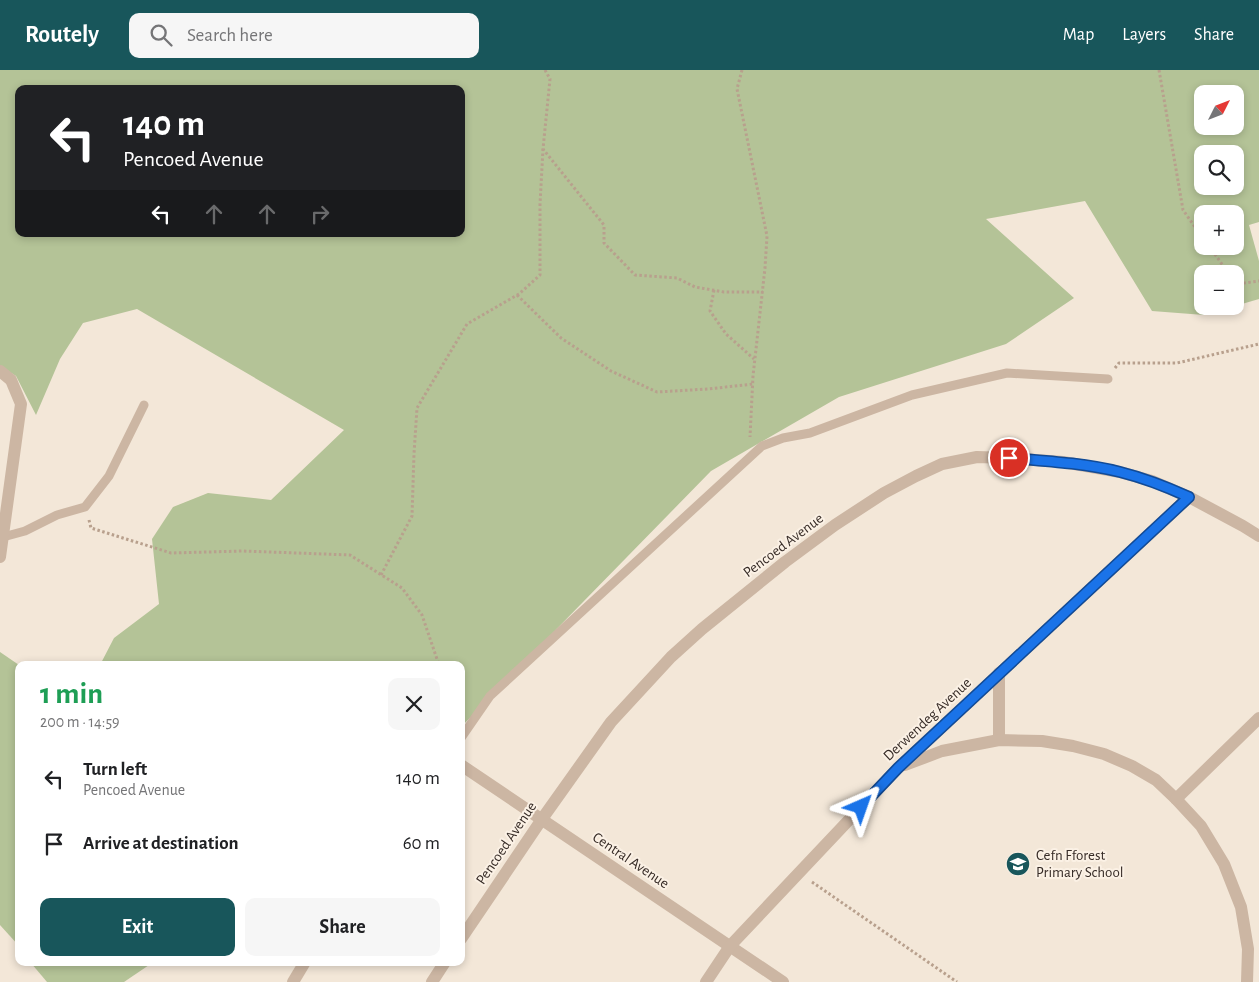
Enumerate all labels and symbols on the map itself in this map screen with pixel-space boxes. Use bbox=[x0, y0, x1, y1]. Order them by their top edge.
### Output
north arrow bbox=[1194, 85, 1244, 135]
pin bbox=[988, 437, 1030, 479]
street label: Pencoed Avenue bbox=[741, 511, 826, 580]
street label: Derwendeg Avenue bbox=[880, 675, 974, 764]
position arrow bbox=[834, 780, 886, 832]
street label: Pencoed Avenue bbox=[473, 799, 539, 887]
street label: Central Avenue bbox=[590, 829, 672, 891]
place label: Cefn Fforest Primary School bbox=[1036, 848, 1124, 880]
school or university icon: Cefn Fforest Primary School bbox=[1005, 851, 1031, 877]

